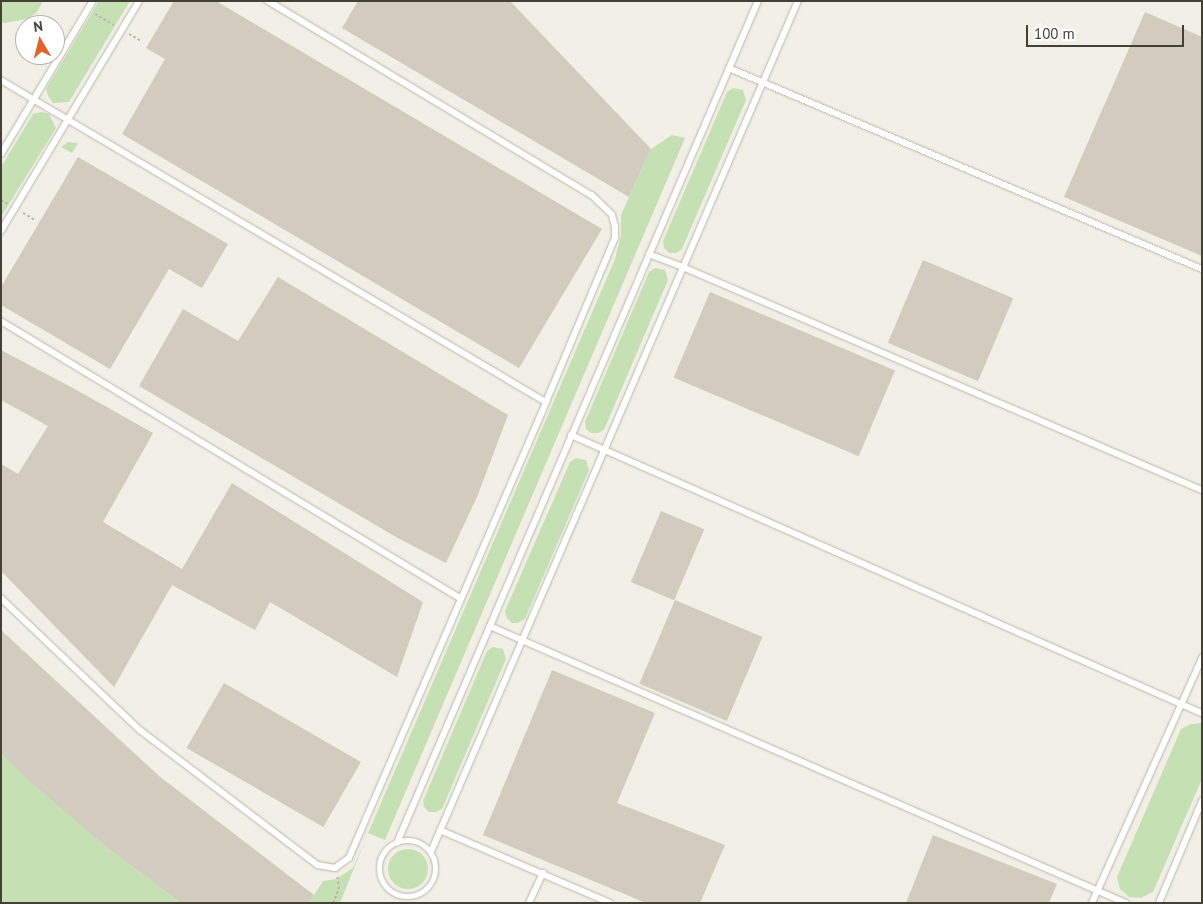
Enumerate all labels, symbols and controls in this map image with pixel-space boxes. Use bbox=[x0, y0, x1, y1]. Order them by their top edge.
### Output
north arrow bbox=[15, 15, 65, 65]
scale bar bbox=[1028, 15, 1186, 47]
text: N bbox=[32, 17, 44, 36]
text: 100 m bbox=[1034, 24, 1075, 43]

